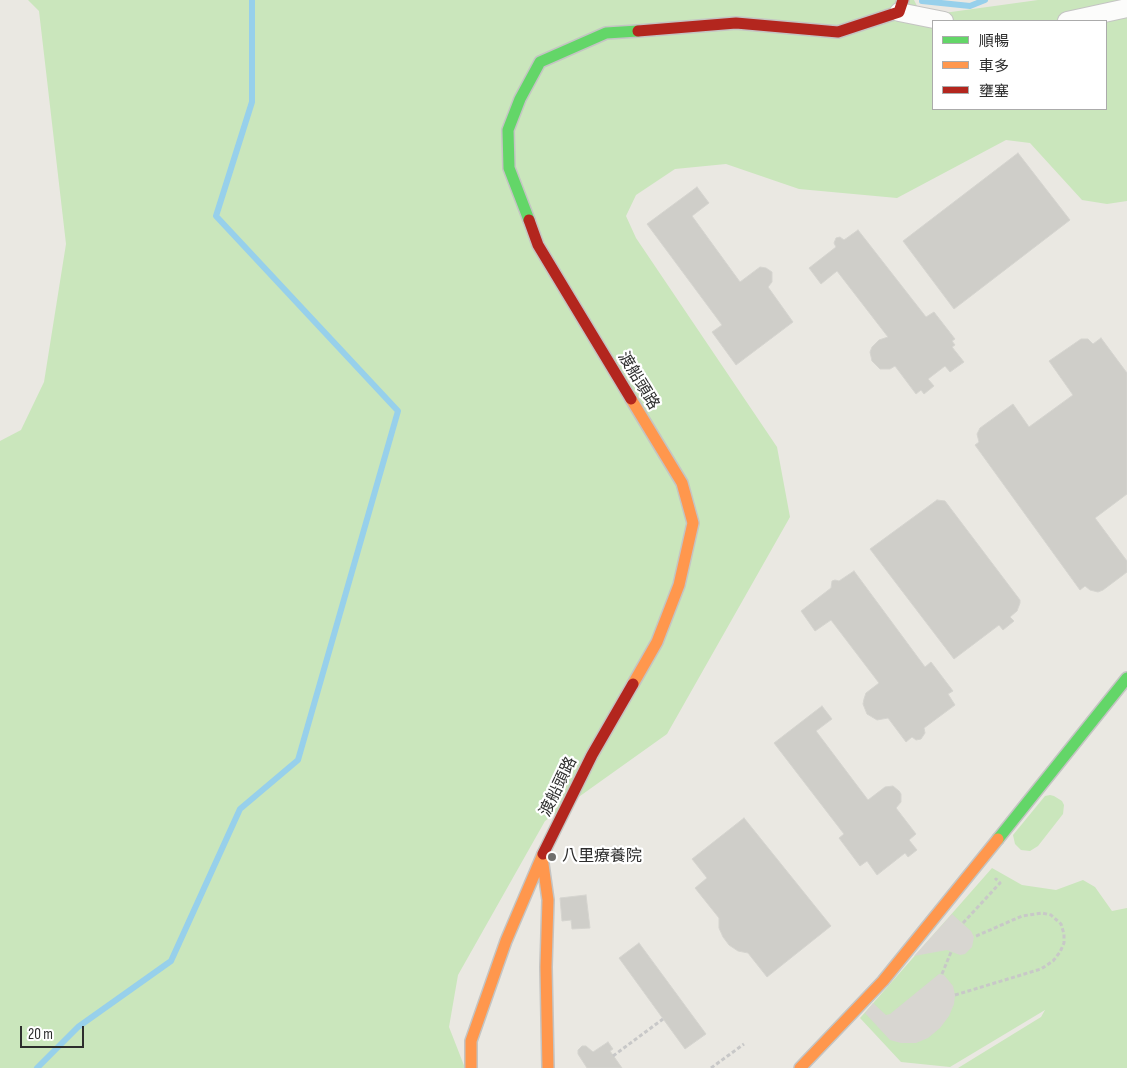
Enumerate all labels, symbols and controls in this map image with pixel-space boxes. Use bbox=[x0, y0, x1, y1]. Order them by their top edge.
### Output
legend bbox=[932, 20, 1107, 110]
text: 順暢 bbox=[979, 32, 1009, 51]
text: 車多 bbox=[979, 57, 1009, 76]
text: 壅塞 bbox=[979, 82, 1009, 101]
street label: 渡船頭路 bbox=[613, 349, 663, 413]
street label: 渡船頭路 bbox=[536, 754, 582, 820]
place label: 八里療養院 bbox=[562, 847, 642, 867]
marker: 八里療養院 bbox=[546, 851, 558, 863]
scale bar bbox=[22, 1016, 86, 1048]
text: 20 m bbox=[28, 1025, 53, 1044]

